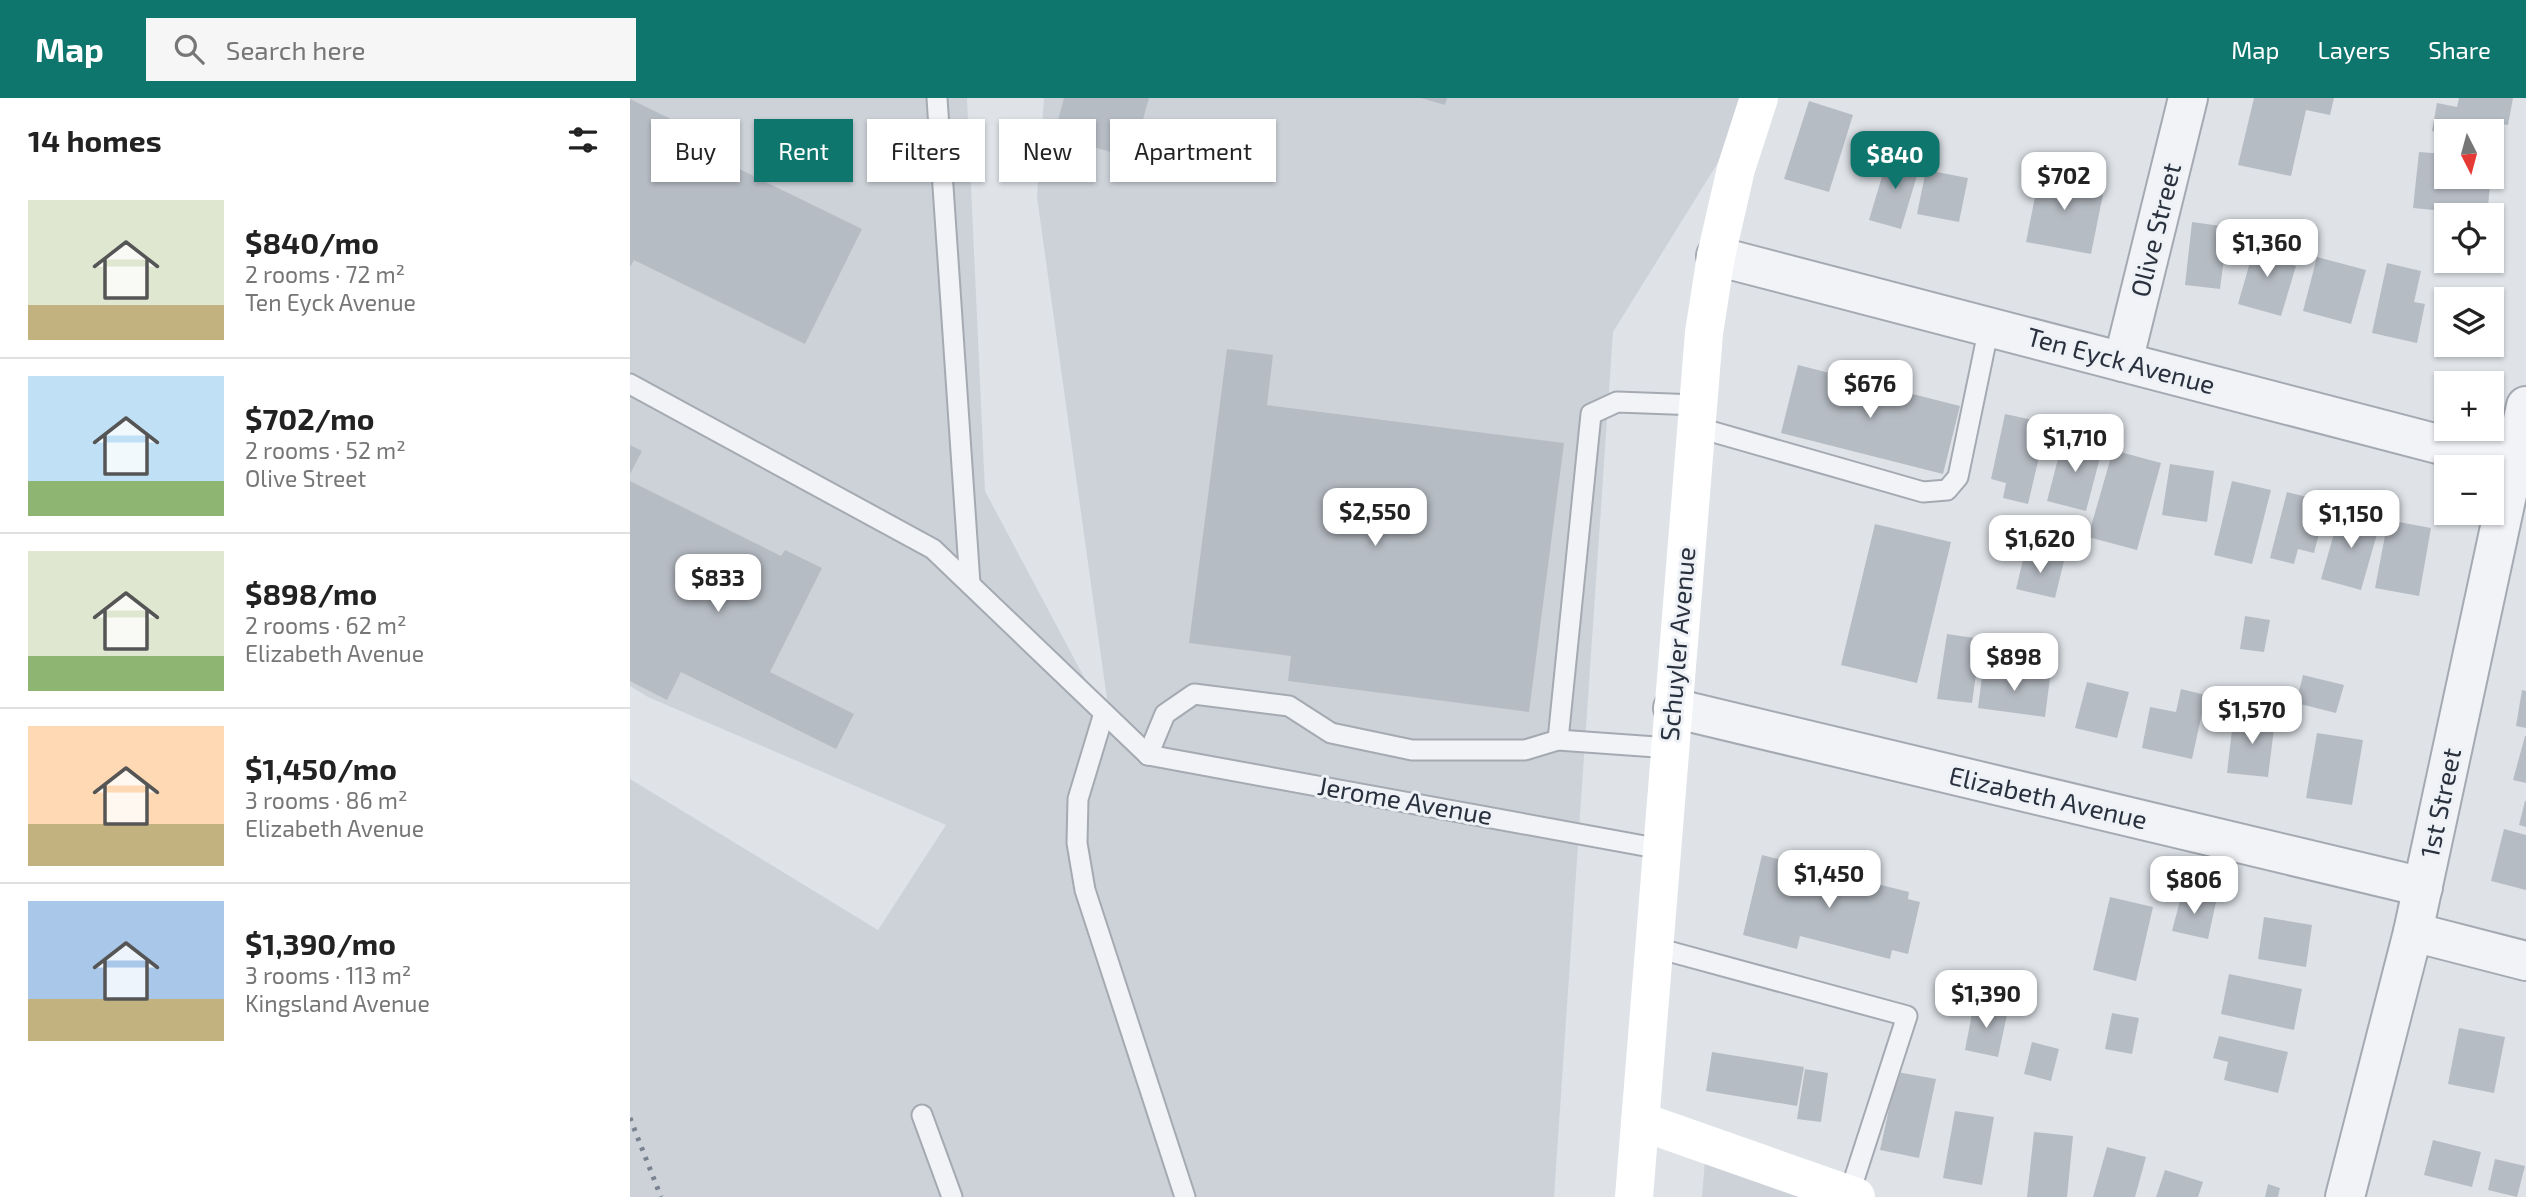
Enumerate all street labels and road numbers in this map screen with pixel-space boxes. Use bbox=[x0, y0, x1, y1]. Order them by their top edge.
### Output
street label: Olive Street bbox=[2123, 159, 2186, 300]
street label: Ten Eyck Avenue bbox=[2024, 320, 2219, 400]
street label: Schuyler Avenue bbox=[1653, 545, 1700, 742]
street label: 1st Street bbox=[2413, 745, 2466, 860]
street label: Elizabeth Avenue bbox=[1946, 759, 2150, 834]
street label: Jerome Avenue bbox=[1316, 769, 1495, 830]

